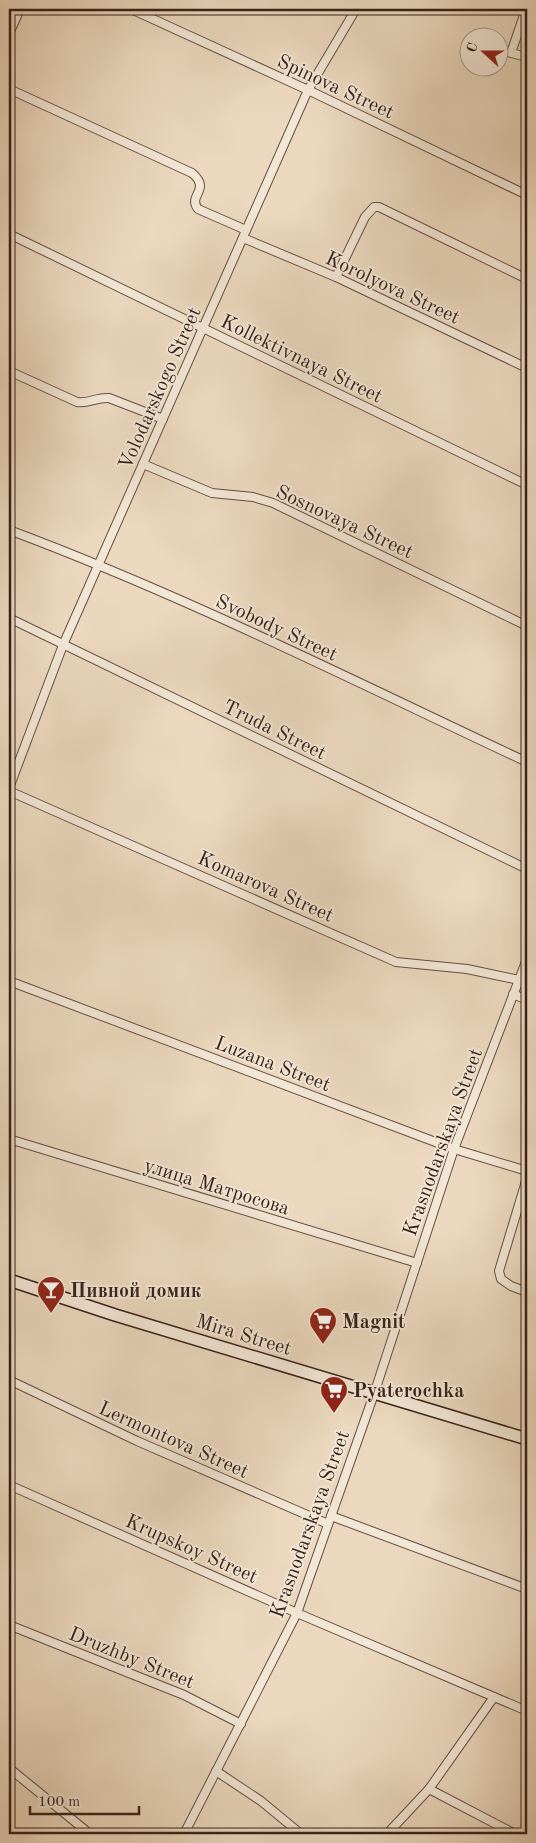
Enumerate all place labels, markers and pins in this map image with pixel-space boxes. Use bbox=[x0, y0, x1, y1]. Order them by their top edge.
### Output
bar icon: Пивной домик bbox=[36, 1275, 66, 1314]
place label: Пивной домик bbox=[70, 1282, 202, 1302]
supermarket icon: Magnit bbox=[308, 1306, 338, 1345]
place label: Magnit bbox=[342, 1313, 405, 1333]
supermarket icon: Pyaterochka bbox=[319, 1375, 349, 1414]
place label: Pyaterochka bbox=[353, 1382, 464, 1402]

